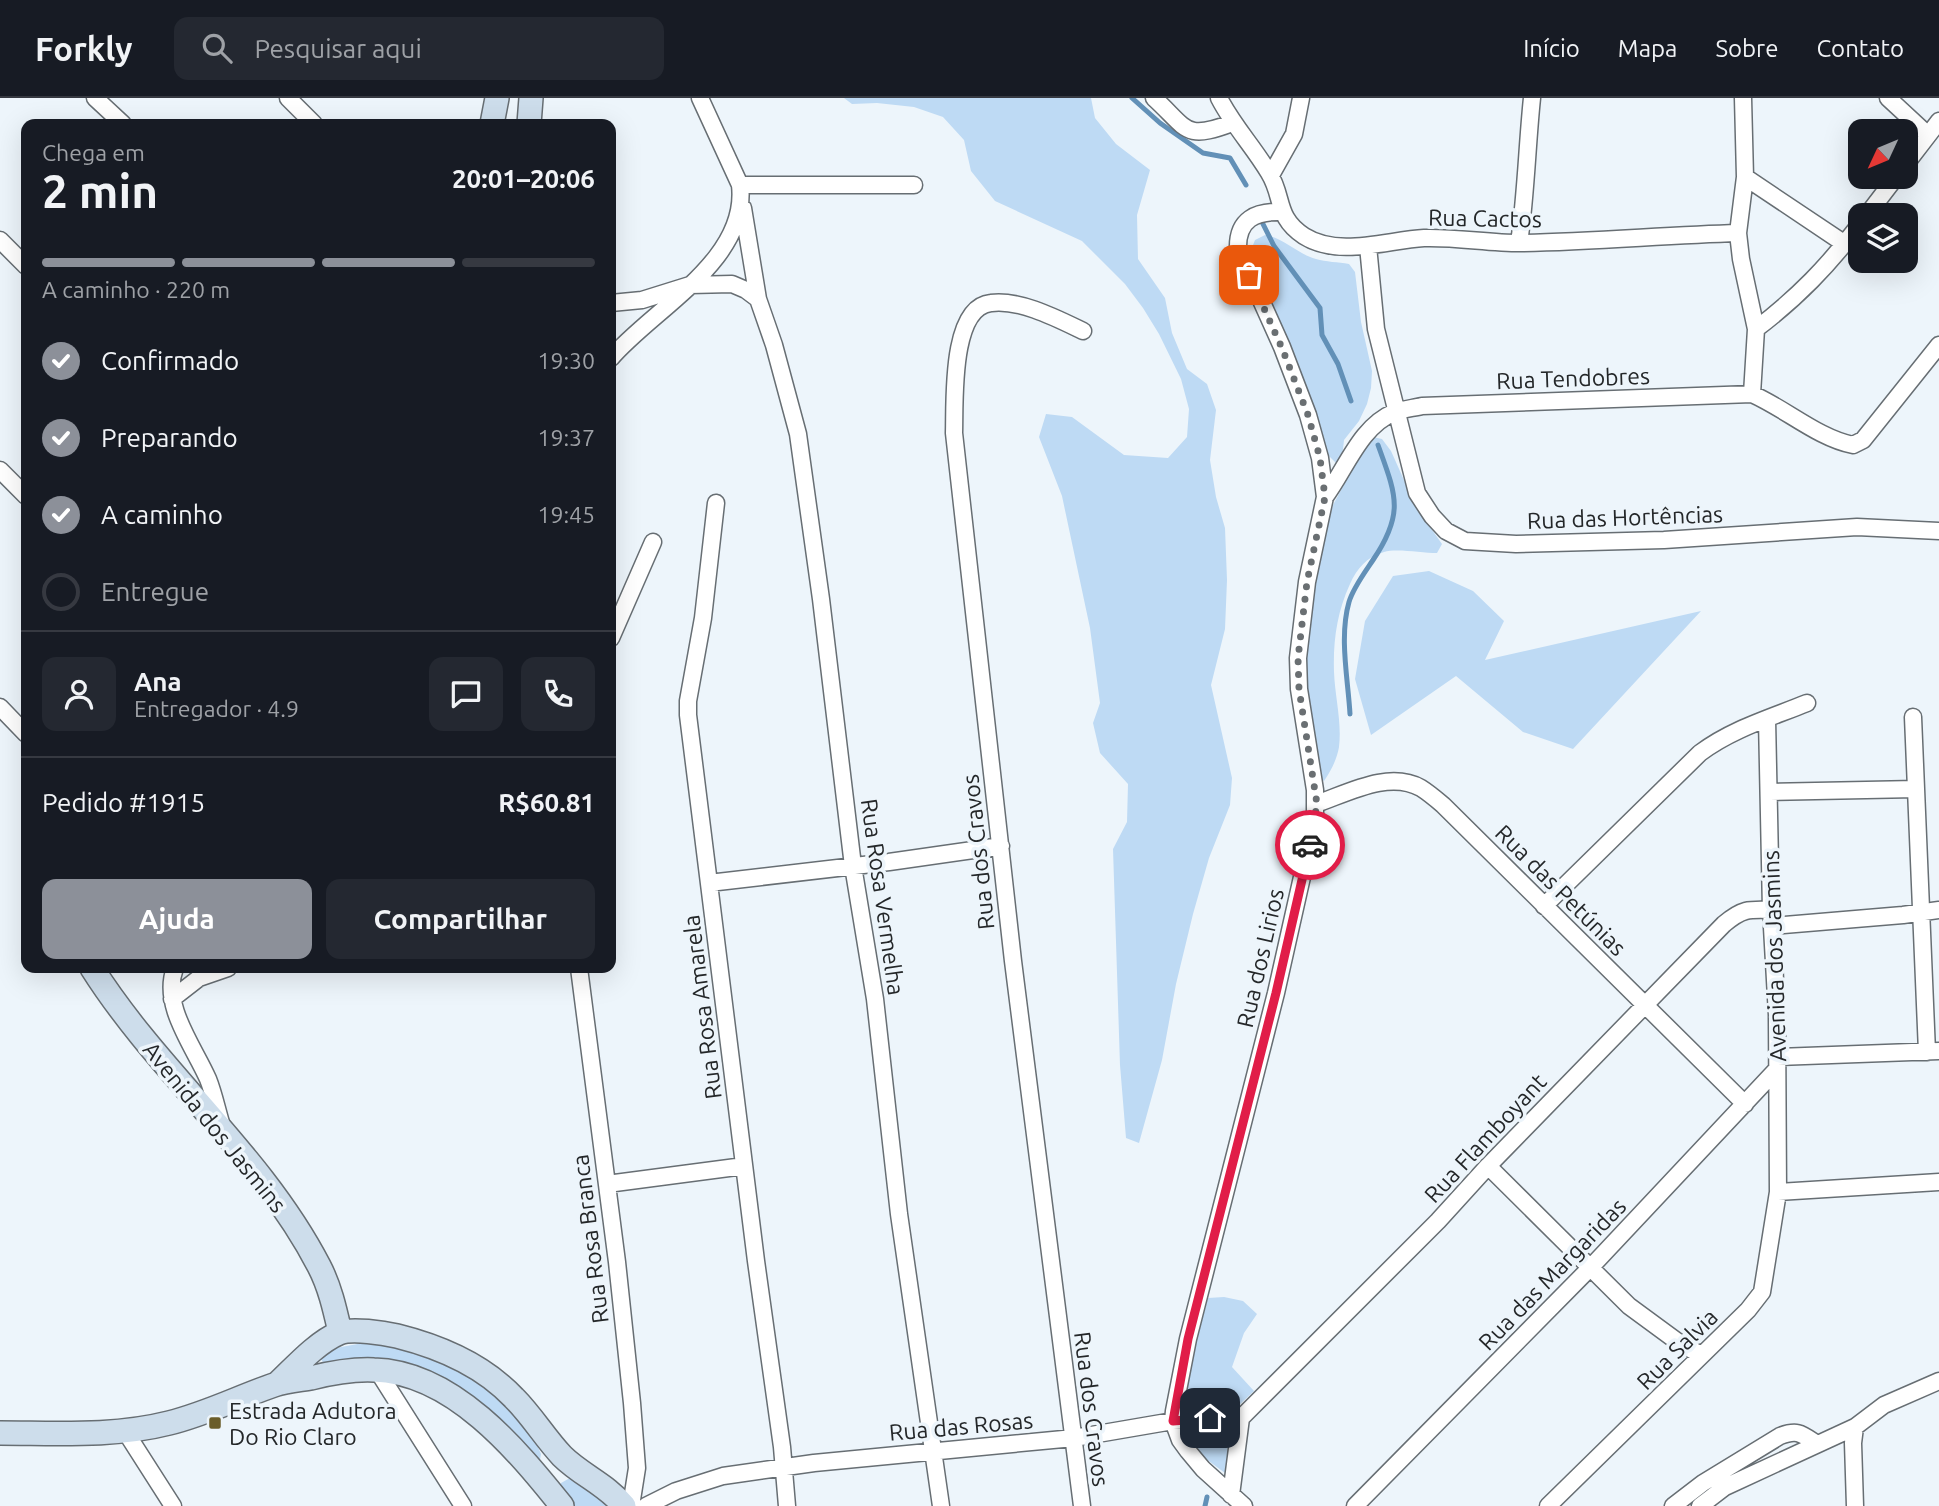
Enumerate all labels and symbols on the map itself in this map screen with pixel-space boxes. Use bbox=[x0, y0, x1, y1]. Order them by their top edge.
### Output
north arrow bbox=[1848, 119, 1918, 189]
street label: Rua Cactos bbox=[1428, 205, 1542, 231]
pin bbox=[1219, 245, 1279, 305]
street label: Rua Tendobres bbox=[1496, 363, 1650, 393]
street label: Rua das Hortências bbox=[1527, 501, 1723, 533]
street label: Rua dos Cravos bbox=[957, 773, 999, 931]
street label: Rua Rosa Vermelha bbox=[857, 797, 909, 997]
courier bbox=[1275, 810, 1345, 880]
street label: Rua das Petúnias bbox=[1491, 820, 1631, 960]
street label: Avenida dos Jasmins bbox=[1758, 850, 1790, 1062]
street label: Rua dos Lirios bbox=[1232, 886, 1288, 1030]
street label: Rua Rosa Amarela bbox=[678, 914, 726, 1100]
street label: Avenida dos Jasmins bbox=[139, 1037, 291, 1217]
street label: Rua Flamboyant bbox=[1419, 1069, 1551, 1207]
street label: Rua Rosa Branca bbox=[567, 1153, 613, 1325]
street label: Rua das Margaridas bbox=[1473, 1193, 1631, 1355]
street label: Rua Salvia bbox=[1632, 1304, 1722, 1394]
street label: Rua dos Cravos bbox=[1070, 1330, 1114, 1488]
pin bbox=[1180, 1388, 1240, 1448]
place label: Estrada Adutora Do Rio Claro bbox=[229, 1398, 396, 1449]
street label: Rua das Rosas bbox=[888, 1407, 1034, 1445]
marker: Estrada Adutora Do Rio Claro bbox=[207, 1415, 223, 1431]

